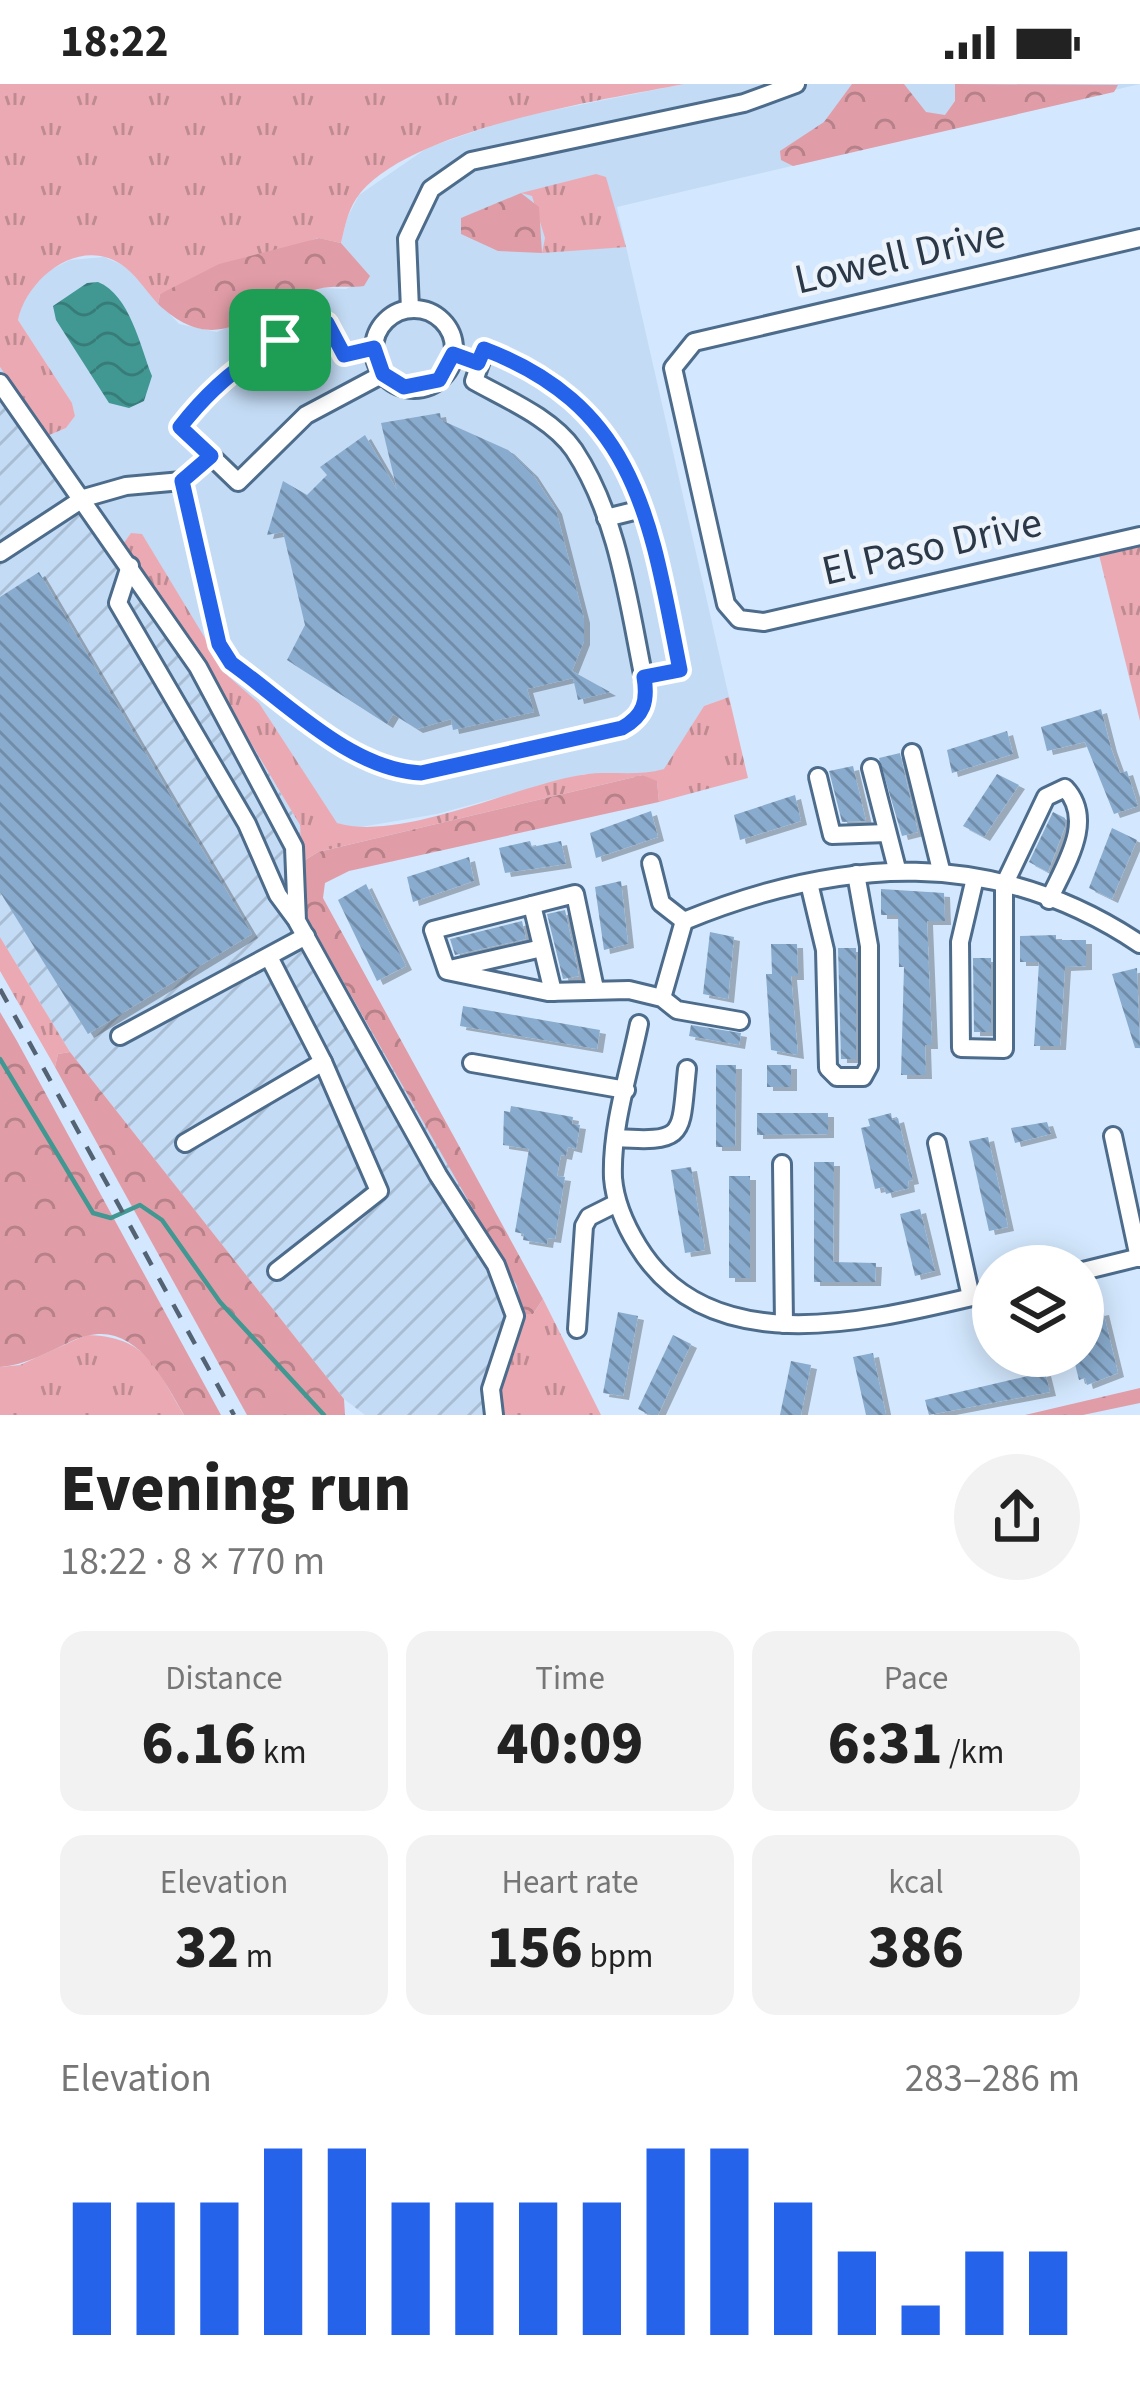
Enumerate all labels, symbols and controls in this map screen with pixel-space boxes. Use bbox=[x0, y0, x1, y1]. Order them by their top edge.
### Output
text: 18:22 bbox=[60, 10, 169, 74]
street label: Lowell Drive bbox=[789, 204, 1011, 310]
pin bbox=[229, 289, 331, 391]
icon: arrive bbox=[247, 307, 313, 373]
street label: El Paso Drive bbox=[816, 493, 1048, 601]
map controls bbox=[972, 1245, 1104, 1377]
button: layers bbox=[972, 1245, 1104, 1377]
text: Evening run bbox=[60, 1442, 411, 1536]
button: share bbox=[954, 1454, 1080, 1580]
text: 18:22 · 8 × 770 m bbox=[60, 1534, 325, 1590]
text: Distance bbox=[165, 1655, 283, 1702]
text: Time bbox=[535, 1655, 605, 1702]
text: Pace bbox=[884, 1655, 948, 1702]
text: 6.16 bbox=[141, 1702, 256, 1787]
text: 40:09 bbox=[497, 1702, 643, 1787]
text: 6:31 bbox=[828, 1702, 942, 1787]
text: km bbox=[256, 1729, 307, 1776]
text: /km bbox=[942, 1729, 1004, 1776]
text: Elevation bbox=[160, 1859, 288, 1906]
text: Heart rate bbox=[501, 1859, 639, 1906]
text: kcal bbox=[888, 1859, 944, 1906]
text: 32 bbox=[175, 1906, 239, 1991]
text: 156 bbox=[487, 1906, 583, 1991]
text: 386 bbox=[868, 1906, 964, 1991]
text: m bbox=[239, 1933, 273, 1980]
text: bpm bbox=[583, 1933, 653, 1980]
text: Elevation bbox=[60, 2051, 212, 2107]
text: 283–286 m bbox=[905, 2051, 1080, 2107]

